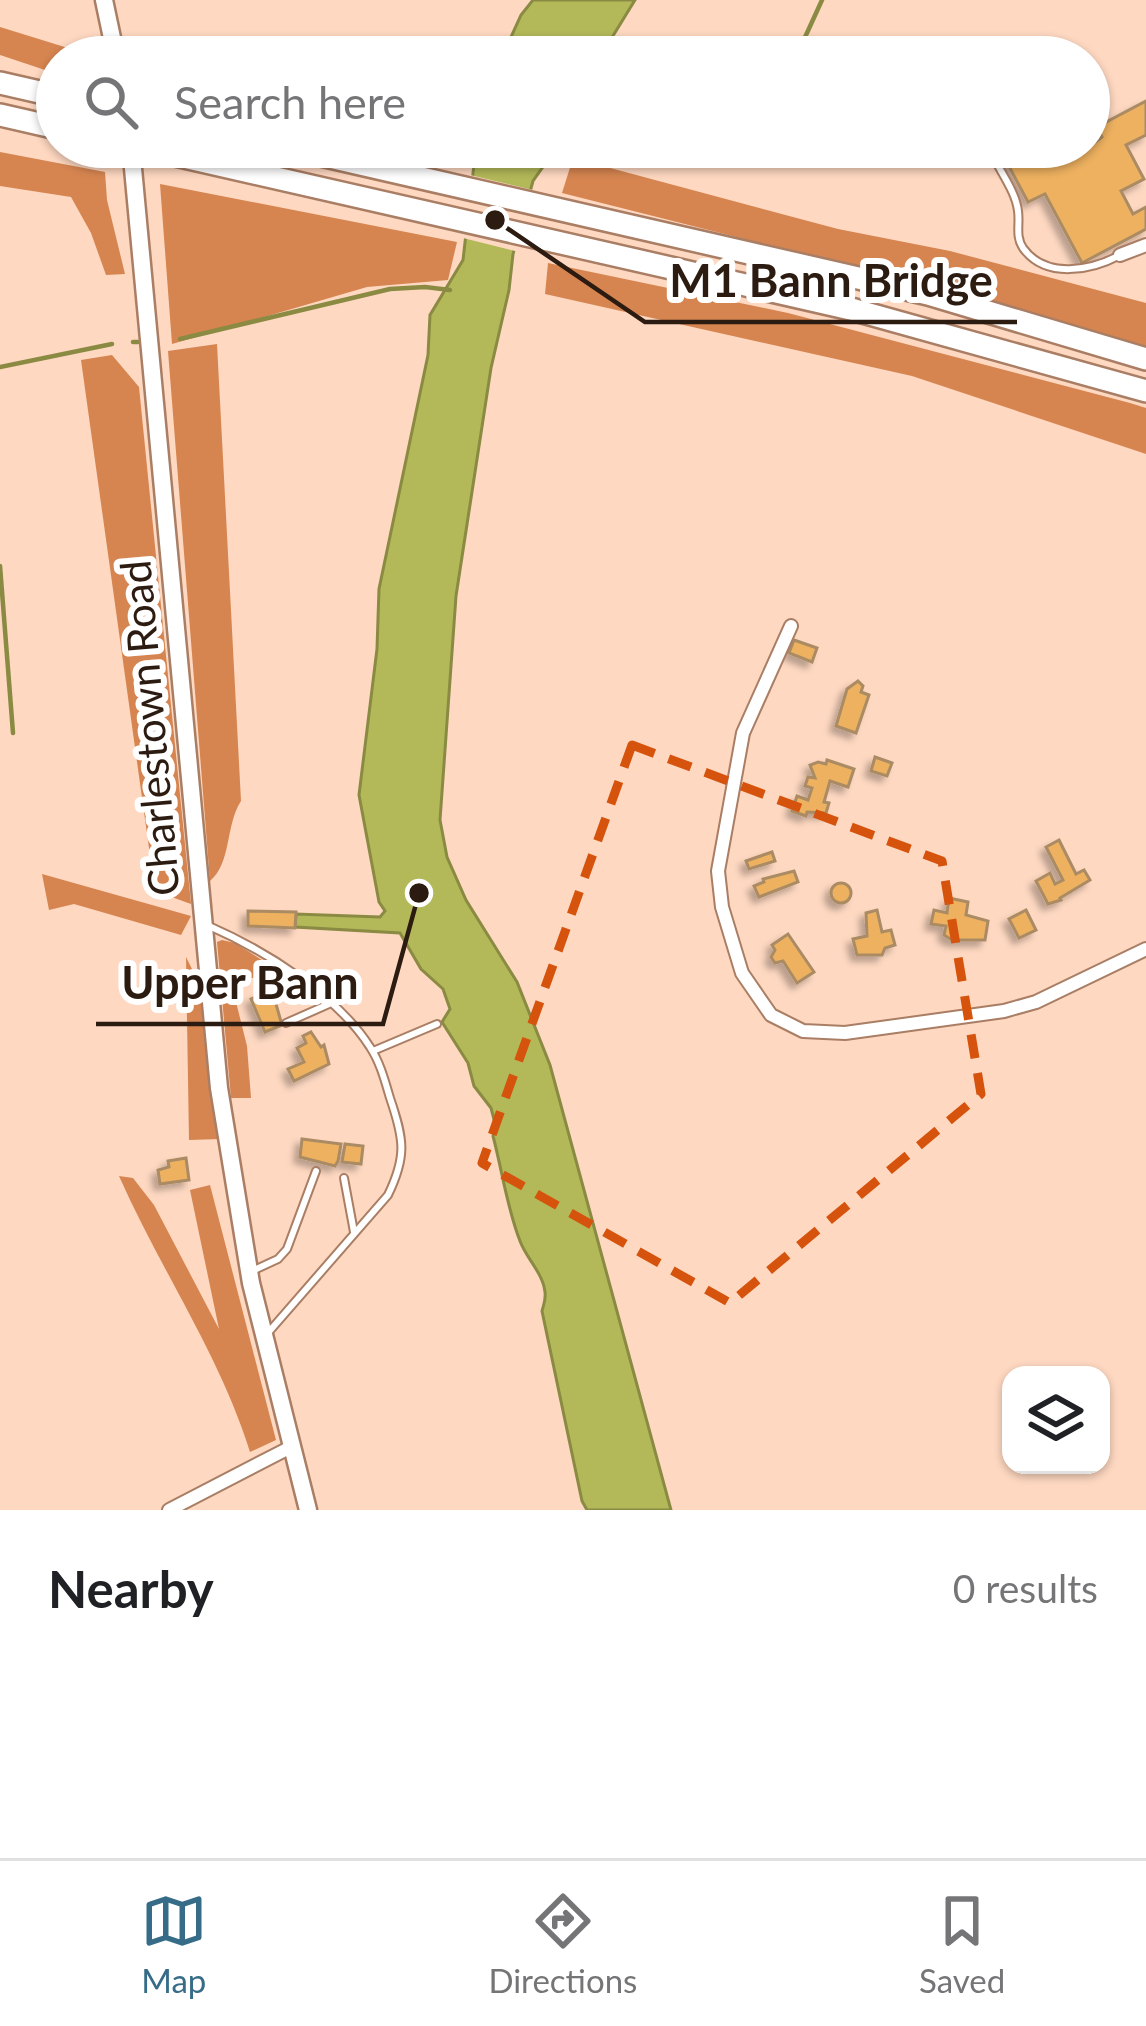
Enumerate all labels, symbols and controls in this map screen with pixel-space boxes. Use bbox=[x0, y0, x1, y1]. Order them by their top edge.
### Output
search box bbox=[36, 36, 1110, 168]
icon: search bbox=[78, 69, 144, 135]
text: Search here bbox=[174, 75, 406, 129]
callout: M1 Bann Bridge bbox=[645, 241, 1017, 322]
text: M1 Bann Bridge bbox=[669, 253, 993, 307]
street label: Charlestown Road bbox=[109, 558, 189, 898]
callout: Upper Bann bbox=[96, 943, 383, 1024]
text: Upper Bann bbox=[121, 955, 359, 1009]
map controls bbox=[1002, 1366, 1110, 1474]
button: layers bbox=[1002, 1366, 1110, 1474]
text: Nearby bbox=[48, 1558, 214, 1619]
text: 0 results bbox=[953, 1565, 1098, 1611]
tab: Map bbox=[141, 1888, 207, 2000]
tab: Directions bbox=[488, 1888, 637, 2000]
tab: Saved bbox=[919, 1888, 1005, 2000]

